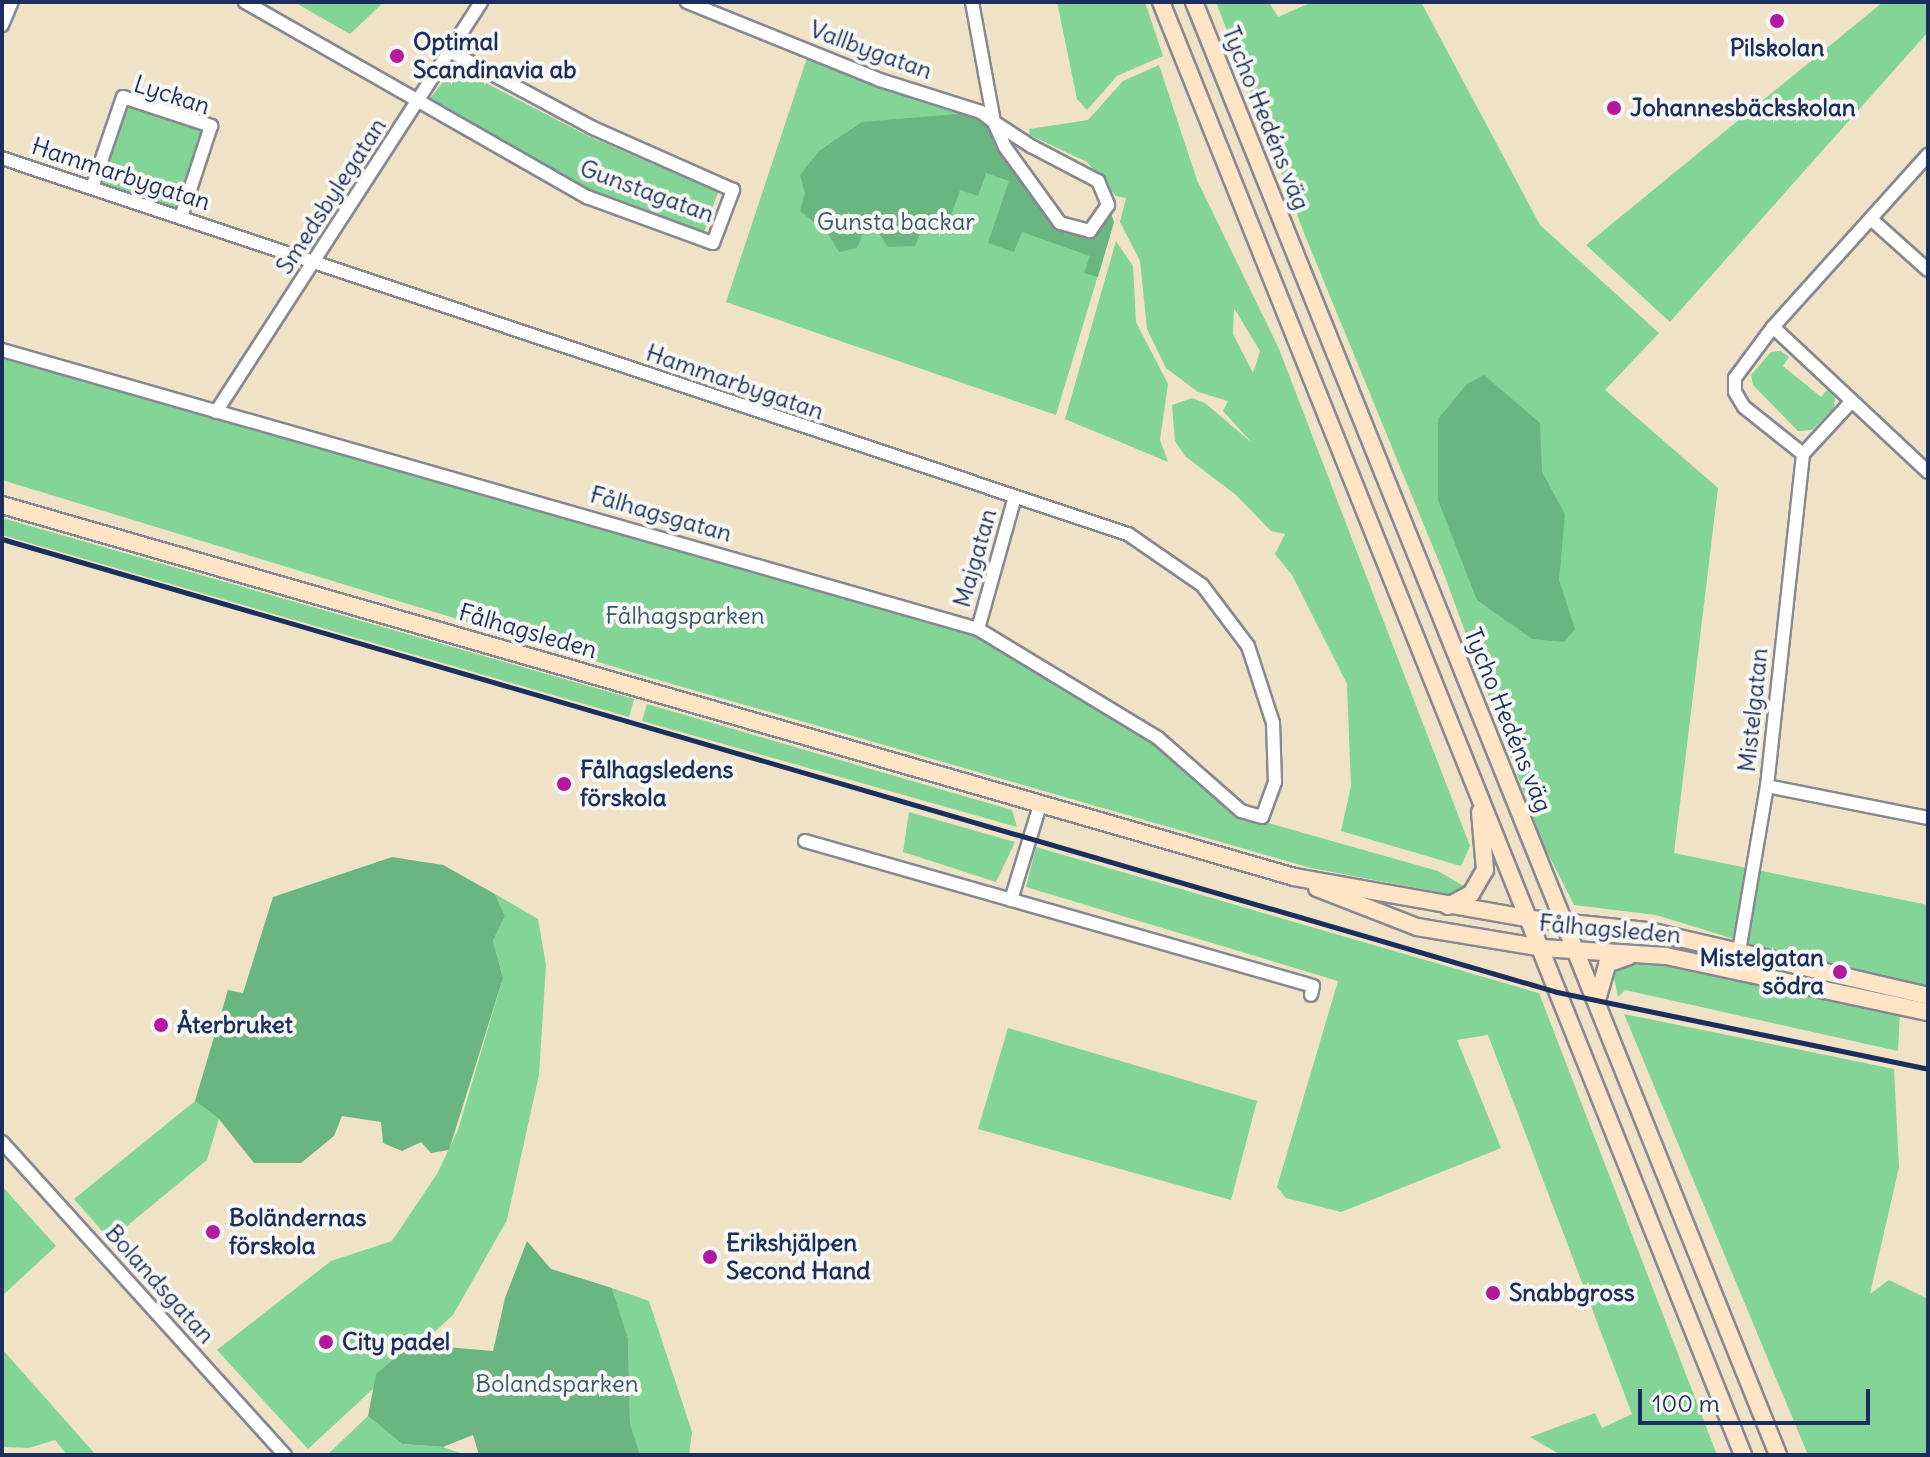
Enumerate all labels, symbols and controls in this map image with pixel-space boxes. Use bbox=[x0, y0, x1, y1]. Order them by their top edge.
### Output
marker: Pilskolan bbox=[1768, 12, 1786, 30]
street label: Vallbygatan bbox=[806, 15, 936, 85]
street label: Tycho Hedéns väg bbox=[1216, 22, 1316, 214]
place label: Optimal Scandinavia ab bbox=[413, 28, 576, 84]
place label: Pilskolan bbox=[1730, 34, 1824, 62]
marker: Optimal Scandinavia ab bbox=[388, 47, 406, 65]
street label: Lyckan bbox=[130, 69, 214, 121]
place label: Johannesbäckskolan bbox=[1630, 94, 1856, 122]
marker: Johannesbäckskolan bbox=[1605, 99, 1623, 117]
street label: Smedsbylegatan bbox=[270, 113, 392, 279]
street label: Hammarbygatan bbox=[28, 132, 214, 216]
street label: Gunstagatan bbox=[576, 153, 718, 229]
park label: Gunsta backar bbox=[817, 208, 975, 236]
street label: Hammarbygatan bbox=[642, 338, 828, 426]
street label: Fålhagsgatan bbox=[587, 480, 735, 548]
street label: Majgatan bbox=[947, 505, 1003, 611]
street label: Fålhagsleden bbox=[456, 598, 600, 664]
park label: Fålhagsparken bbox=[605, 602, 765, 630]
street label: Tycho Hedéns väg bbox=[1458, 624, 1558, 816]
street label: Mistelgatan bbox=[1732, 647, 1774, 773]
place label: Fålhagsledens förskola bbox=[580, 756, 733, 812]
marker: Fålhagsledens förskola bbox=[555, 775, 573, 793]
street label: Fålhagsleden bbox=[1538, 908, 1682, 950]
place label: Mistelgatan södra bbox=[1699, 944, 1824, 1000]
marker: Mistelgatan södra bbox=[1831, 963, 1849, 981]
place label: Återbruket bbox=[177, 1011, 293, 1039]
marker: Återbruket bbox=[152, 1016, 170, 1034]
place label: Boländernas förskola bbox=[229, 1204, 366, 1260]
street label: Bolandsgatan bbox=[99, 1219, 221, 1349]
marker: Boländernas förskola bbox=[204, 1223, 222, 1241]
place label: Erikshjälpen Second Hand bbox=[726, 1229, 870, 1285]
marker: Erikshjälpen Second Hand bbox=[701, 1248, 719, 1266]
place label: Snabbgross bbox=[1509, 1279, 1635, 1307]
marker: Snabbgross bbox=[1484, 1284, 1502, 1302]
place label: City padel bbox=[342, 1328, 450, 1356]
marker: City padel bbox=[317, 1333, 335, 1351]
park label: Bolandsparken bbox=[475, 1370, 639, 1398]
scale bar bbox=[1642, 1373, 1874, 1423]
text: 100 m bbox=[1652, 1388, 1720, 1418]

